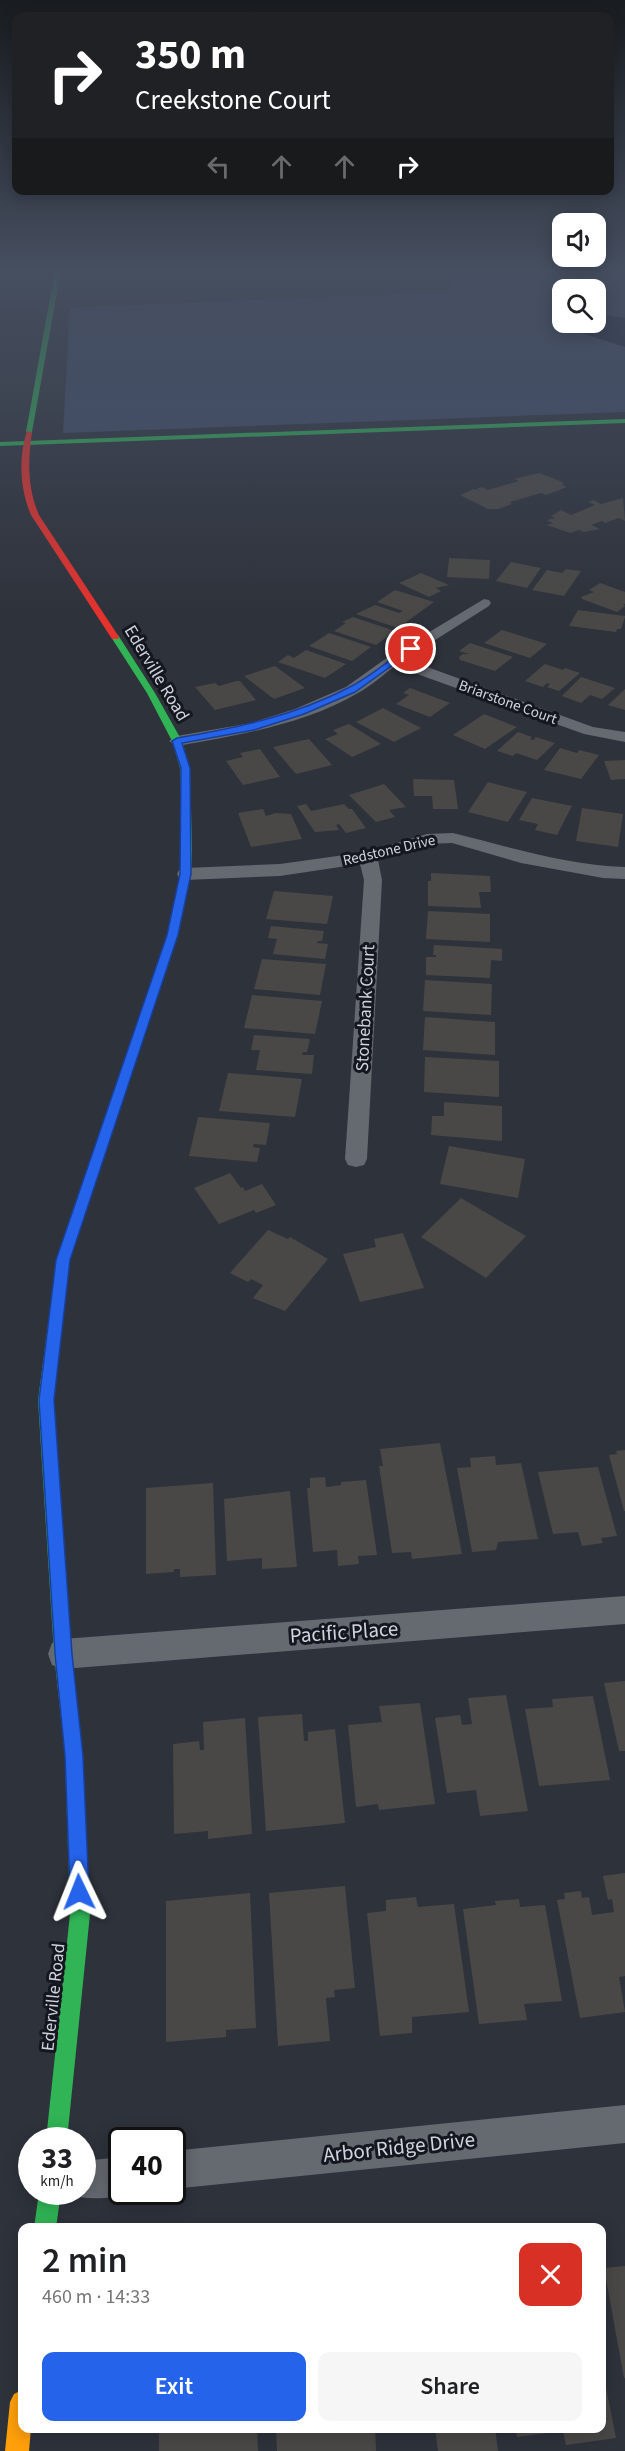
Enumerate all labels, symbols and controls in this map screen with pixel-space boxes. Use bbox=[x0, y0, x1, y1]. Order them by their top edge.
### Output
text: 350 m bbox=[135, 25, 246, 85]
icon: right bbox=[36, 36, 114, 114]
text: Creekstone Court bbox=[135, 81, 331, 120]
icon: left bbox=[202, 150, 235, 183]
icon: ahead bbox=[265, 150, 298, 183]
icon: ahead bbox=[328, 150, 361, 183]
icon: right bbox=[391, 150, 424, 183]
map controls bbox=[552, 213, 606, 333]
button: sound bbox=[552, 213, 606, 267]
button: search bbox=[552, 279, 606, 333]
street label: Ederville Road bbox=[118, 620, 195, 726]
pin bbox=[385, 623, 436, 674]
icon: arrive bbox=[394, 632, 427, 665]
street label: Briarstone Court bbox=[456, 675, 560, 730]
street label: Redstone Drive bbox=[341, 830, 437, 871]
street label: Stonebank Court bbox=[350, 944, 381, 1072]
street label: Pacific Place bbox=[289, 1613, 399, 1651]
position arrow bbox=[47, 1860, 111, 1924]
street label: Ederville Road bbox=[35, 1942, 72, 2052]
street label: Arbor Ridge Drive bbox=[322, 2124, 476, 2170]
speed limit sign: 40 bbox=[108, 2127, 186, 2205]
text: 33 bbox=[41, 2137, 73, 2180]
text: km/h bbox=[40, 2171, 74, 2192]
text: 2 min bbox=[42, 2235, 128, 2286]
button: close bbox=[519, 2243, 582, 2306]
text: 460 m · 14:33 bbox=[42, 2283, 150, 2311]
button: Exit bbox=[42, 2352, 306, 2421]
button: Share bbox=[318, 2352, 582, 2421]

